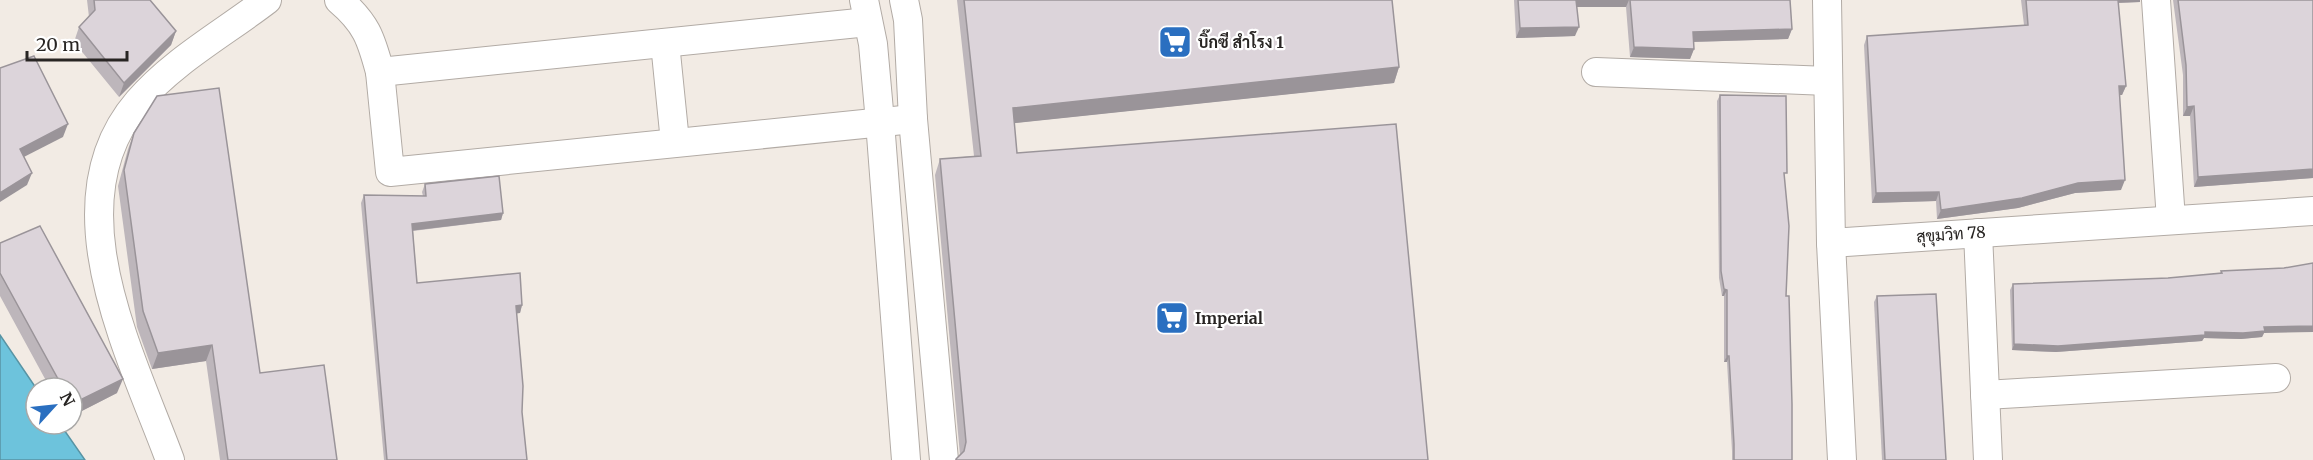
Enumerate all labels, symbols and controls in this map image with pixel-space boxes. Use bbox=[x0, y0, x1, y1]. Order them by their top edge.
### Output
scale bar bbox=[27, 24, 128, 62]
supermarket icon: บิ๊กซี สำโรง 1 bbox=[1157, 24, 1193, 60]
place label: บิ๊กซี สำโรง 1 bbox=[1198, 29, 1284, 52]
text: 20 m bbox=[36, 33, 80, 56]
street label: สุขุมวิท 78 bbox=[1916, 222, 1986, 248]
supermarket icon: Imperial bbox=[1154, 300, 1190, 336]
place label: Imperial bbox=[1195, 308, 1263, 328]
north arrow bbox=[24, 376, 84, 436]
text: N bbox=[56, 389, 79, 410]

